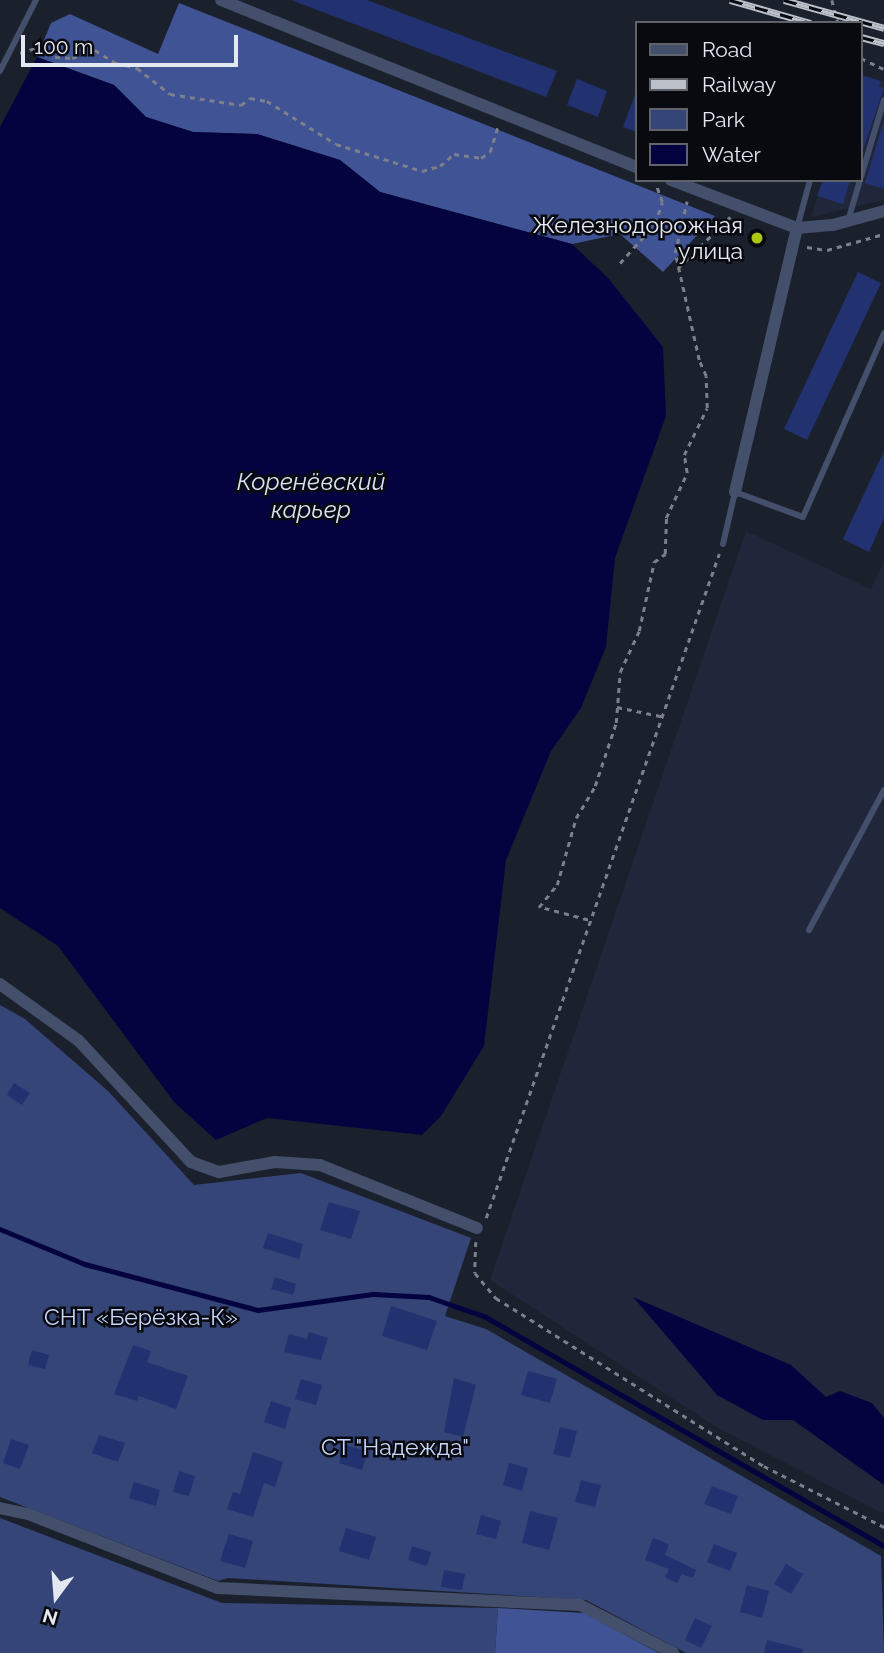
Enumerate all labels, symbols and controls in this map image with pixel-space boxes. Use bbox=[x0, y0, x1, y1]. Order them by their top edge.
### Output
scale bar bbox=[24, 21, 242, 65]
legend bbox=[636, 21, 863, 182]
text: 100 m bbox=[34, 34, 93, 59]
text: Road bbox=[702, 37, 752, 62]
text: Railway bbox=[702, 72, 776, 97]
text: Park bbox=[702, 107, 745, 132]
text: Water bbox=[702, 142, 761, 167]
place label: Железнодорожная улица bbox=[532, 211, 743, 265]
marker: Железнодорожная улица bbox=[749, 230, 765, 246]
water label: Коренёвский карьер bbox=[237, 468, 385, 524]
park label: СНТ «Берёзка-К» bbox=[44, 1303, 238, 1331]
park label: СТ "Надежда" bbox=[321, 1433, 469, 1461]
north arrow bbox=[21, 1562, 91, 1632]
text: N bbox=[40, 1605, 60, 1630]

